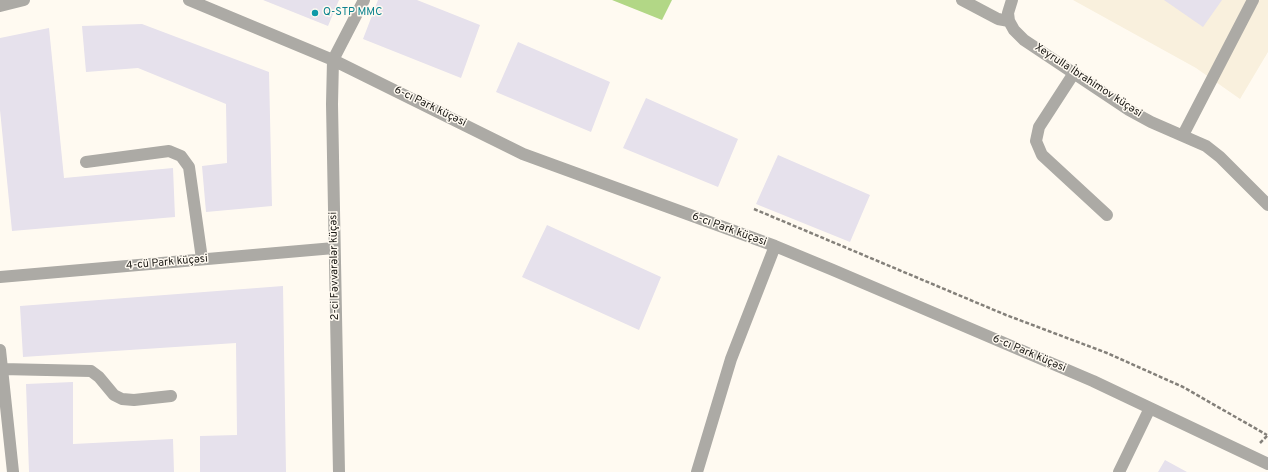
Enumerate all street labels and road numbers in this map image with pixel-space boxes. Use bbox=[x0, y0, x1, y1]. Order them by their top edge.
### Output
street label: Xeyrulla İbrahimov küçəsi bbox=[1032, 41, 1144, 121]
street label: 6-cı Park küçəsi bbox=[392, 84, 468, 130]
street label: 6-cı Park küçəsi bbox=[690, 210, 768, 250]
street label: 2-ci Fəvvarələr küçəsi bbox=[327, 212, 343, 320]
street label: 4-cü Park küçəsi bbox=[126, 253, 208, 273]
street label: 6-cı Park küçəsi bbox=[990, 333, 1068, 375]

